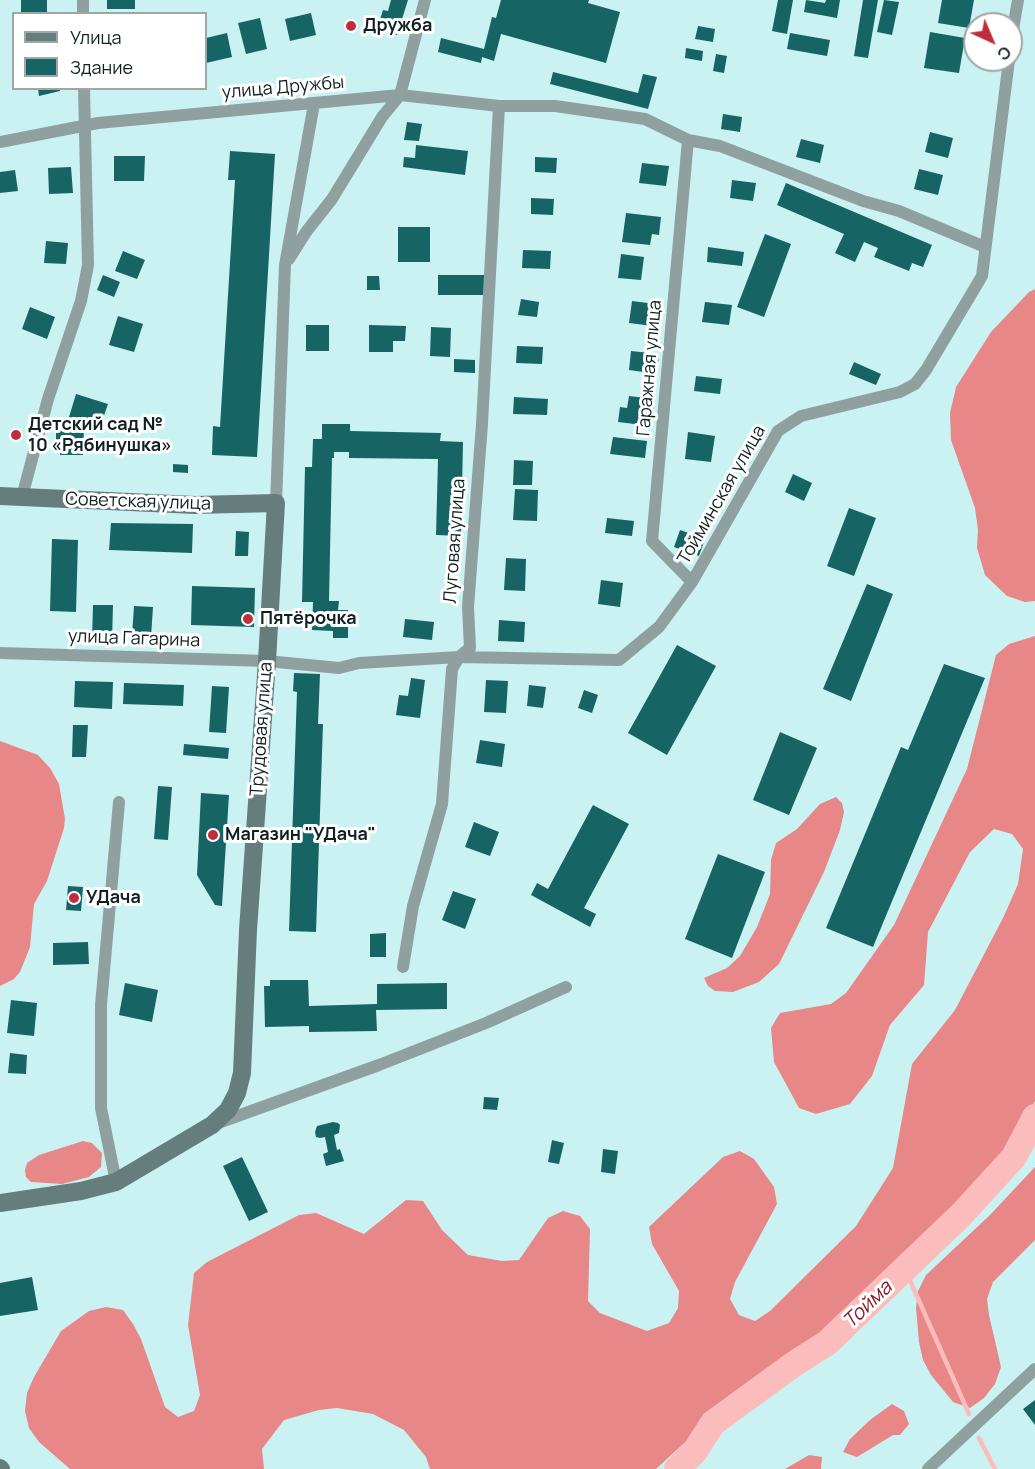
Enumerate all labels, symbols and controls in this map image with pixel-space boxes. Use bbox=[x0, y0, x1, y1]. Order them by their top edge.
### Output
legend bbox=[12, 12, 207, 90]
north arrow bbox=[963, 12, 1023, 72]
place label: Дружба bbox=[363, 15, 432, 37]
marker: Дружба bbox=[344, 19, 358, 33]
text: Улица bbox=[70, 25, 122, 49]
text: С bbox=[992, 41, 1016, 66]
text: Здание bbox=[70, 55, 133, 79]
street label: улица Дружбы bbox=[221, 72, 345, 104]
street label: Гаражная улица bbox=[633, 299, 667, 437]
place label: Детский сад № 10 «Рябинушка» bbox=[28, 414, 172, 456]
street label: Тойминская улица bbox=[673, 422, 771, 568]
marker: Детский сад № 10 «Рябинушка» bbox=[9, 428, 23, 442]
street label: Луговая улица bbox=[440, 478, 470, 604]
street label: Советская улица bbox=[65, 489, 211, 515]
place label: Пятёрочка bbox=[260, 608, 357, 630]
marker: Пятёрочка bbox=[241, 612, 255, 626]
street label: улица Гагарина bbox=[68, 626, 200, 652]
street label: Трудовая улица bbox=[247, 661, 277, 797]
place label: Магазин "УДача" bbox=[225, 824, 376, 846]
marker: Магазин "УДача" bbox=[206, 828, 220, 842]
place label: УДача bbox=[86, 887, 141, 909]
marker: УДача bbox=[67, 891, 81, 905]
water label: Тойма bbox=[839, 1276, 897, 1334]

